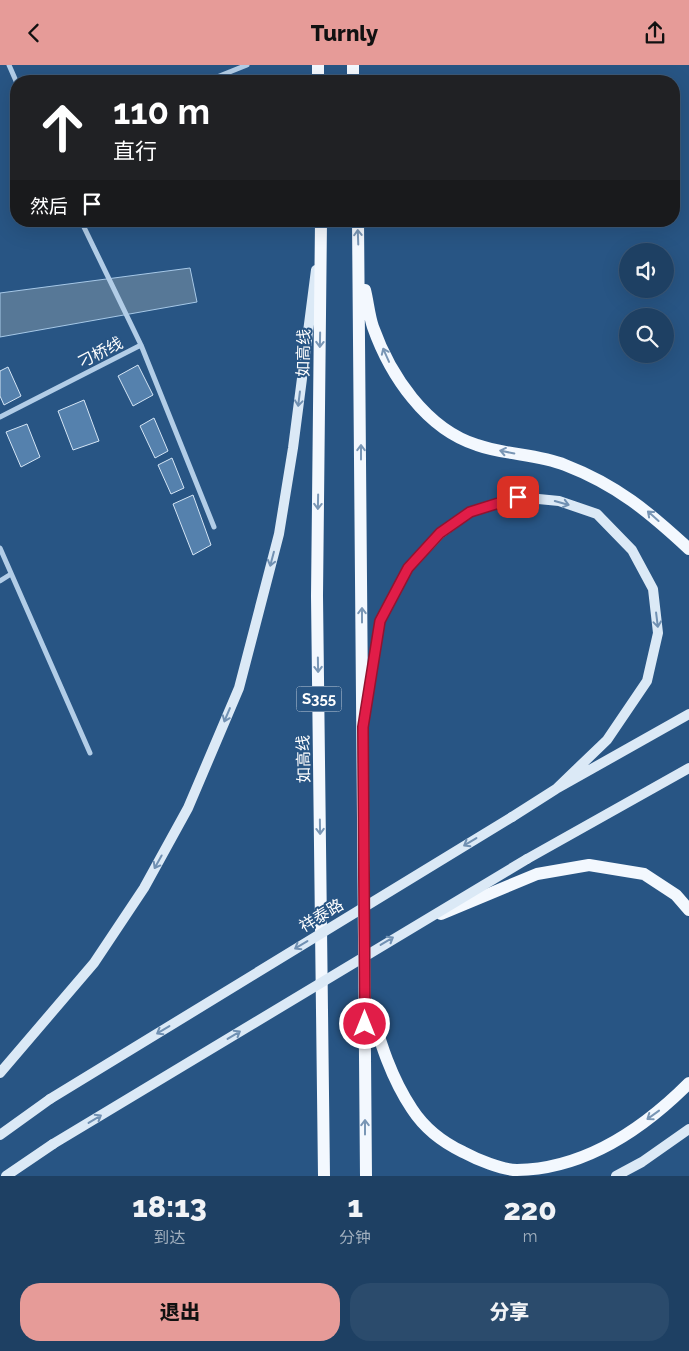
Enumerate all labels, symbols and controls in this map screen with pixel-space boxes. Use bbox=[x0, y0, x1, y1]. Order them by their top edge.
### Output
icon: back bbox=[20, 19, 48, 47]
icon: share bbox=[641, 19, 669, 47]
text: Turnly bbox=[311, 20, 378, 46]
text: 110 m bbox=[113, 91, 210, 132]
icon: ahead bbox=[30, 95, 95, 160]
text: 直行 bbox=[113, 138, 157, 164]
icon: arrive bbox=[78, 190, 106, 218]
text: 然后 bbox=[30, 195, 68, 217]
one-way arrow bbox=[354, 230, 363, 246]
map controls bbox=[619, 243, 674, 363]
button: sound bbox=[619, 243, 674, 298]
button: search bbox=[619, 308, 674, 363]
street label: 如高线 bbox=[294, 329, 313, 377]
one-way arrow bbox=[315, 332, 325, 348]
street label: 刁桥线 bbox=[75, 333, 126, 372]
one-way arrow bbox=[381, 348, 390, 363]
one-way arrow bbox=[294, 391, 304, 407]
one-way arrow bbox=[356, 445, 366, 461]
one-way arrow bbox=[499, 447, 515, 456]
pin bbox=[497, 476, 539, 518]
icon: arrive bbox=[504, 483, 532, 511]
one-way arrow bbox=[313, 494, 323, 510]
one-way arrow bbox=[554, 498, 570, 508]
one-way arrow bbox=[647, 510, 660, 522]
one-way arrow bbox=[267, 551, 276, 567]
one-way arrow bbox=[357, 607, 367, 624]
one-way arrow bbox=[652, 612, 662, 628]
one-way arrow bbox=[313, 656, 323, 673]
road number: S355 bbox=[296, 687, 342, 711]
one-way arrow bbox=[222, 707, 231, 722]
street label: 如高线 bbox=[294, 735, 313, 783]
one-way arrow bbox=[315, 819, 325, 835]
one-way arrow bbox=[463, 837, 477, 848]
one-way arrow bbox=[153, 855, 163, 870]
street label: 祥泰路 bbox=[296, 895, 347, 936]
one-way arrow bbox=[380, 936, 394, 946]
one-way arrow bbox=[295, 941, 309, 951]
position arrow bbox=[338, 997, 390, 1049]
one-way arrow bbox=[156, 1025, 170, 1035]
one-way arrow bbox=[226, 1029, 240, 1039]
one-way arrow bbox=[646, 1110, 660, 1120]
one-way arrow bbox=[87, 1114, 101, 1124]
one-way arrow bbox=[361, 1120, 370, 1136]
text: 18:13 bbox=[132, 1189, 207, 1224]
text: 1 bbox=[347, 1189, 363, 1224]
text: 220 bbox=[503, 1192, 557, 1227]
text: m bbox=[523, 1227, 537, 1246]
text: 到达 bbox=[154, 1228, 186, 1247]
text: 分钟 bbox=[339, 1228, 371, 1247]
button: 退出 bbox=[20, 1283, 340, 1341]
button: 分享 bbox=[350, 1283, 669, 1341]

